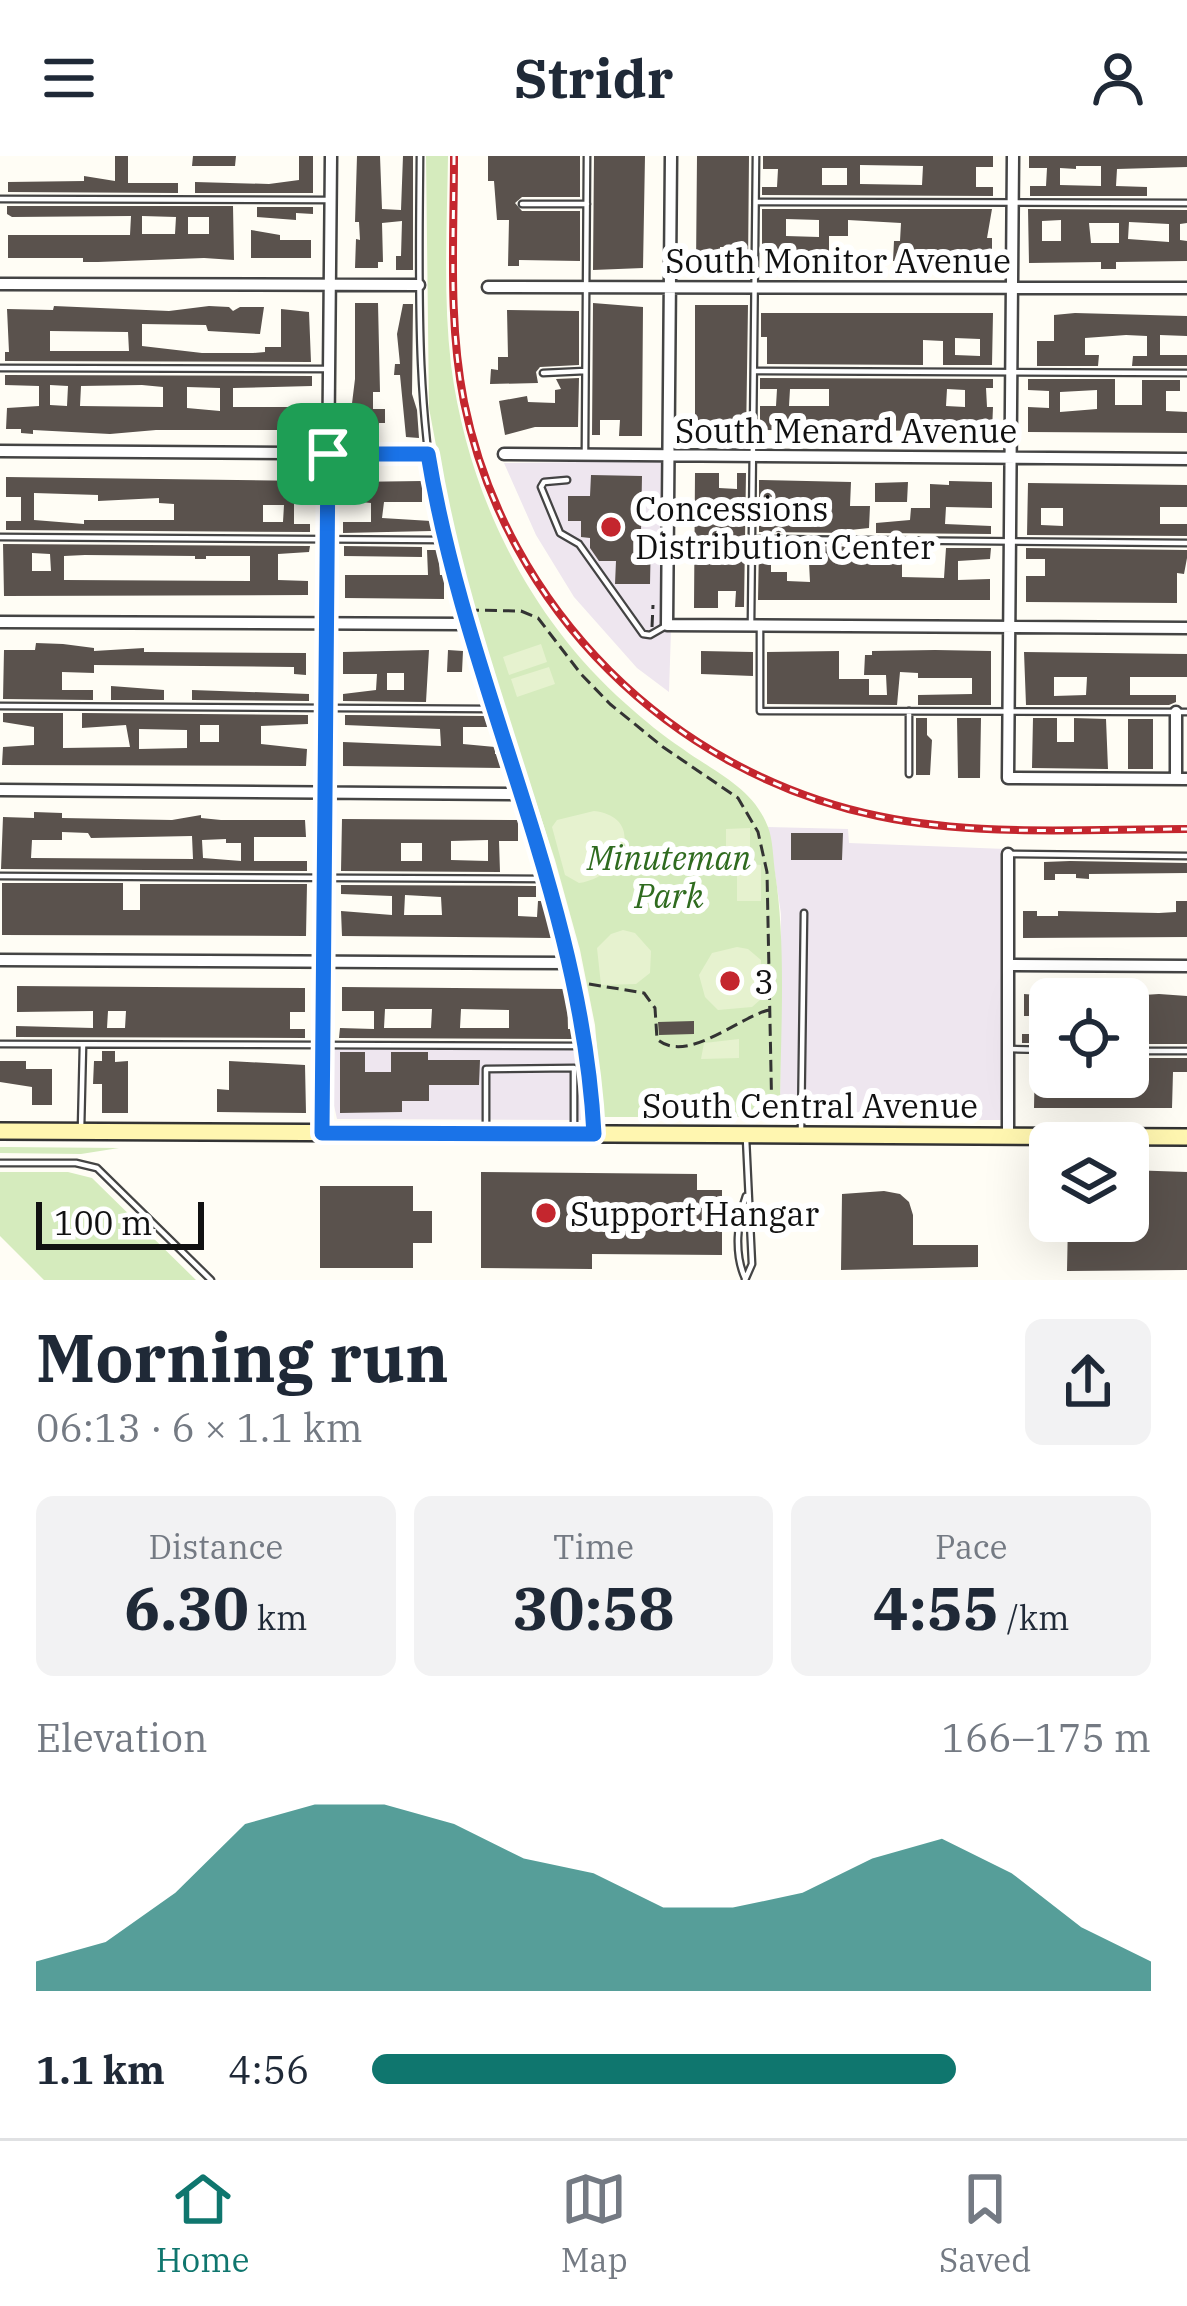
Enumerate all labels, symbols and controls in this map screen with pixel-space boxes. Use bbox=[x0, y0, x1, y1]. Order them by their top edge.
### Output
text: Stridr bbox=[514, 43, 673, 113]
icon: menu bbox=[36, 45, 102, 111]
icon: person bbox=[1085, 45, 1151, 111]
street label: South Monitor Avenue bbox=[665, 239, 1011, 282]
pin bbox=[277, 403, 379, 505]
street label: South Menard Avenue bbox=[675, 409, 1017, 452]
icon: arrive bbox=[295, 421, 361, 487]
place label: Concessions Distribution Center bbox=[635, 487, 935, 568]
marker: Concessions Distribution Center bbox=[598, 514, 624, 540]
park label: Minuteman Park bbox=[586, 836, 751, 917]
place label: 3 bbox=[754, 960, 774, 1003]
marker: 3 bbox=[717, 968, 743, 994]
map controls bbox=[1029, 978, 1149, 1242]
button: locate bbox=[1029, 978, 1149, 1098]
street label: South Central Avenue bbox=[642, 1084, 978, 1127]
button: layers bbox=[1029, 1122, 1149, 1242]
place label: Support Hangar bbox=[570, 1192, 819, 1235]
scale bar bbox=[36, 1196, 204, 1249]
marker: Support Hangar bbox=[533, 1200, 559, 1226]
text: 100 m bbox=[54, 1201, 153, 1244]
text: Morning run bbox=[36, 1314, 449, 1400]
button: share bbox=[1025, 1319, 1151, 1445]
text: 06:13 · 6 × 1.1 km bbox=[36, 1402, 363, 1453]
text: Distance bbox=[148, 1525, 283, 1568]
text: Time bbox=[553, 1525, 634, 1568]
text: Pace bbox=[935, 1525, 1007, 1568]
text: 6.30 bbox=[124, 1568, 249, 1647]
text: 30:58 bbox=[512, 1568, 675, 1647]
text: 4:55 bbox=[873, 1568, 999, 1647]
text: km bbox=[249, 1596, 307, 1639]
text: /km bbox=[999, 1596, 1069, 1639]
text: Elevation bbox=[36, 1712, 208, 1763]
text: 166–175 m bbox=[941, 1712, 1151, 1763]
text: 1.1 km bbox=[36, 2044, 165, 2095]
text: 4:56 bbox=[228, 2044, 309, 2095]
tab: Home bbox=[156, 2166, 249, 2281]
tab: Map bbox=[561, 2166, 628, 2281]
tab: Saved bbox=[939, 2166, 1031, 2281]

